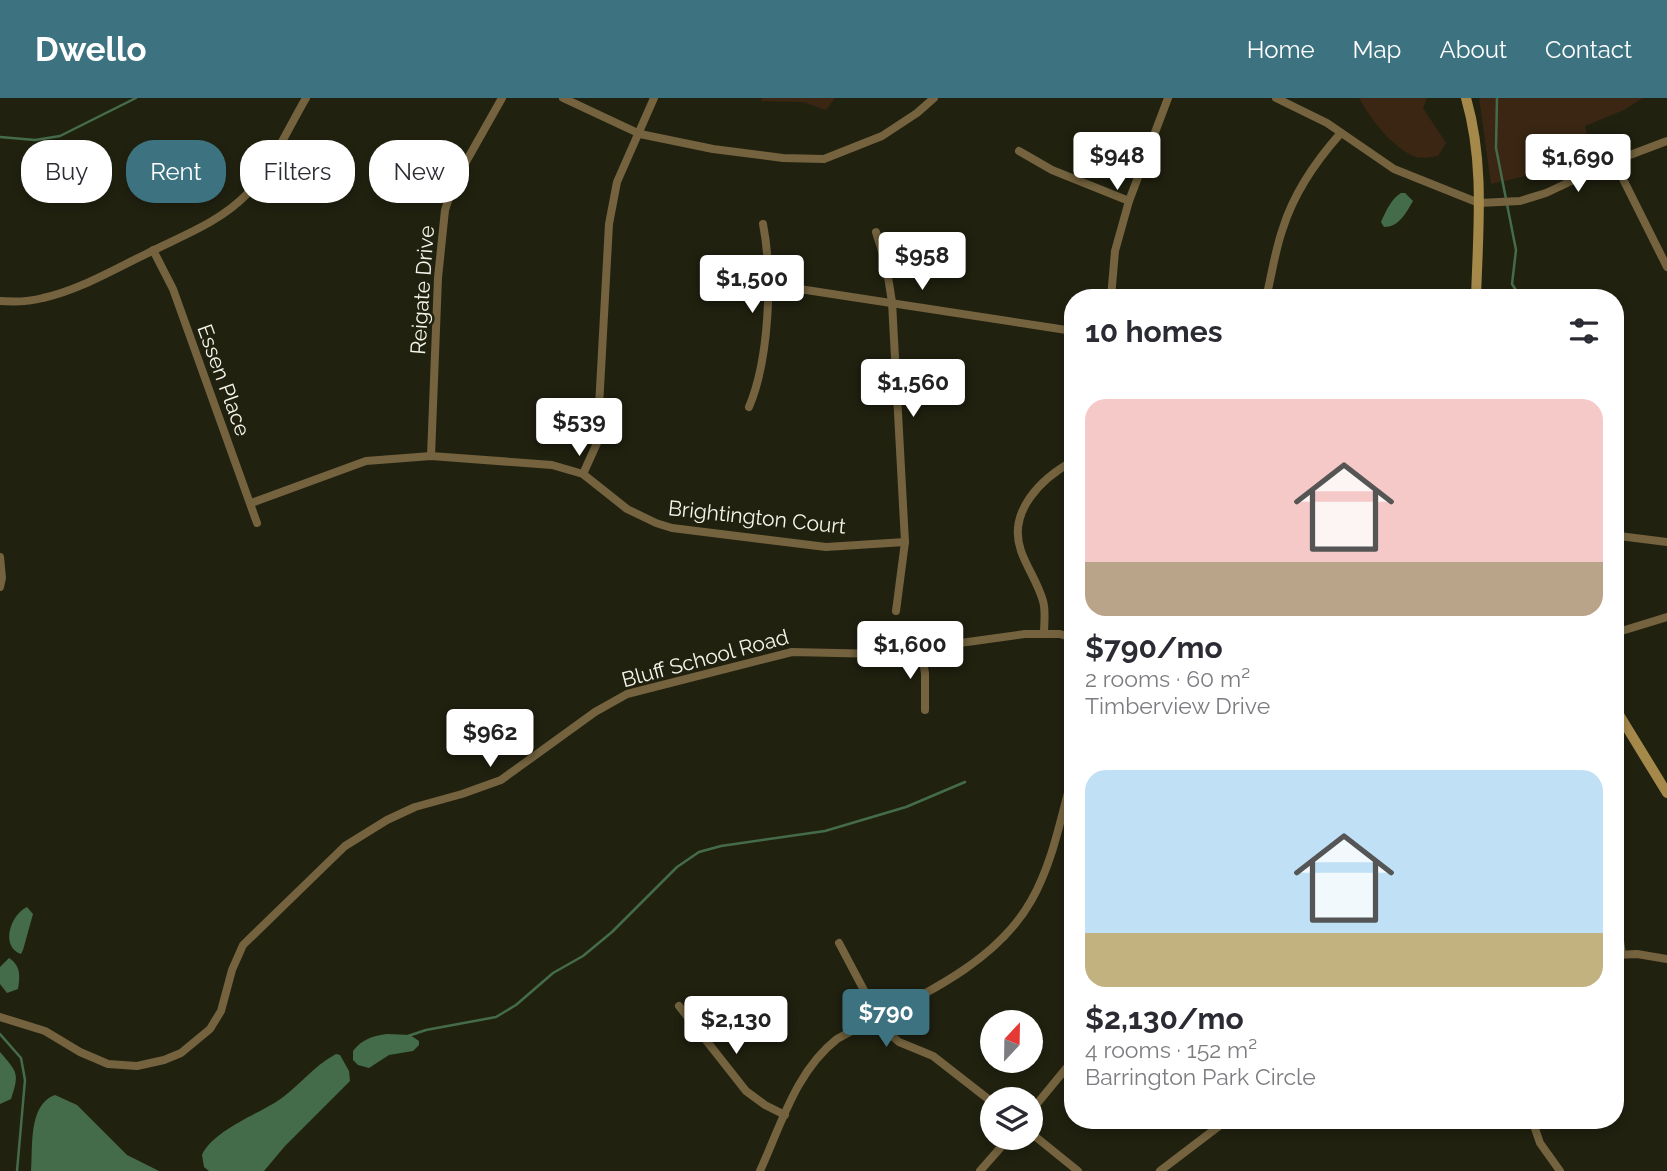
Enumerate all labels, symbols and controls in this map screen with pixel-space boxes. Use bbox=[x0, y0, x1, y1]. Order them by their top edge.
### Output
text: Dwello bbox=[35, 30, 146, 69]
text: Home bbox=[1247, 35, 1315, 64]
text: Map bbox=[1353, 35, 1401, 64]
text: About bbox=[1439, 35, 1507, 64]
text: Contact bbox=[1545, 35, 1632, 64]
pin: $948 bbox=[1076, 132, 1158, 192]
pin: $1,690 bbox=[1521, 134, 1635, 194]
chip: Buy bbox=[21, 140, 112, 203]
chip: Rent bbox=[126, 140, 226, 203]
chip: Filters bbox=[240, 140, 355, 203]
chip: New bbox=[369, 140, 469, 203]
text: $948 bbox=[1089, 141, 1145, 168]
text: $1,690 bbox=[1542, 143, 1614, 170]
street label: Reigate Drive bbox=[405, 225, 439, 355]
pin: $958 bbox=[881, 232, 963, 292]
text: $958 bbox=[895, 241, 949, 268]
pin: $1,500 bbox=[695, 256, 809, 315]
text: $1,500 bbox=[716, 264, 788, 291]
icon: filters bbox=[1565, 312, 1603, 350]
text: 10 homes bbox=[1085, 314, 1222, 349]
street label: Essen Place bbox=[192, 321, 256, 439]
pin: $1,560 bbox=[856, 360, 970, 419]
text: $1,560 bbox=[877, 368, 949, 395]
pin: $539 bbox=[538, 398, 620, 458]
text: $539 bbox=[552, 407, 606, 434]
icon: home bbox=[1281, 444, 1407, 570]
street label: Brightington Court bbox=[667, 495, 847, 539]
pin: $1,600 bbox=[853, 622, 967, 681]
street label: Bluff School Road bbox=[619, 624, 791, 692]
text: $1,600 bbox=[873, 630, 947, 657]
text: $790/mo bbox=[1085, 630, 1223, 665]
text: 2 rooms · 60 m² bbox=[1085, 665, 1250, 692]
text: Timberview Drive bbox=[1085, 692, 1270, 719]
pin: $962 bbox=[449, 710, 531, 769]
text: $962 bbox=[462, 718, 518, 745]
icon: home bbox=[1281, 815, 1407, 941]
pin: $790 bbox=[845, 990, 927, 1049]
pin: $2,130 bbox=[679, 996, 793, 1056]
text: $790 bbox=[858, 998, 914, 1025]
text: $2,130/mo bbox=[1085, 1001, 1244, 1036]
text: $2,130 bbox=[700, 1005, 772, 1032]
north arrow bbox=[980, 1010, 1043, 1073]
map controls bbox=[980, 1010, 1043, 1150]
text: 4 rooms · 152 m² bbox=[1085, 1036, 1257, 1063]
text: Barrington Park Circle bbox=[1085, 1063, 1316, 1090]
button: layers bbox=[980, 1087, 1043, 1150]

